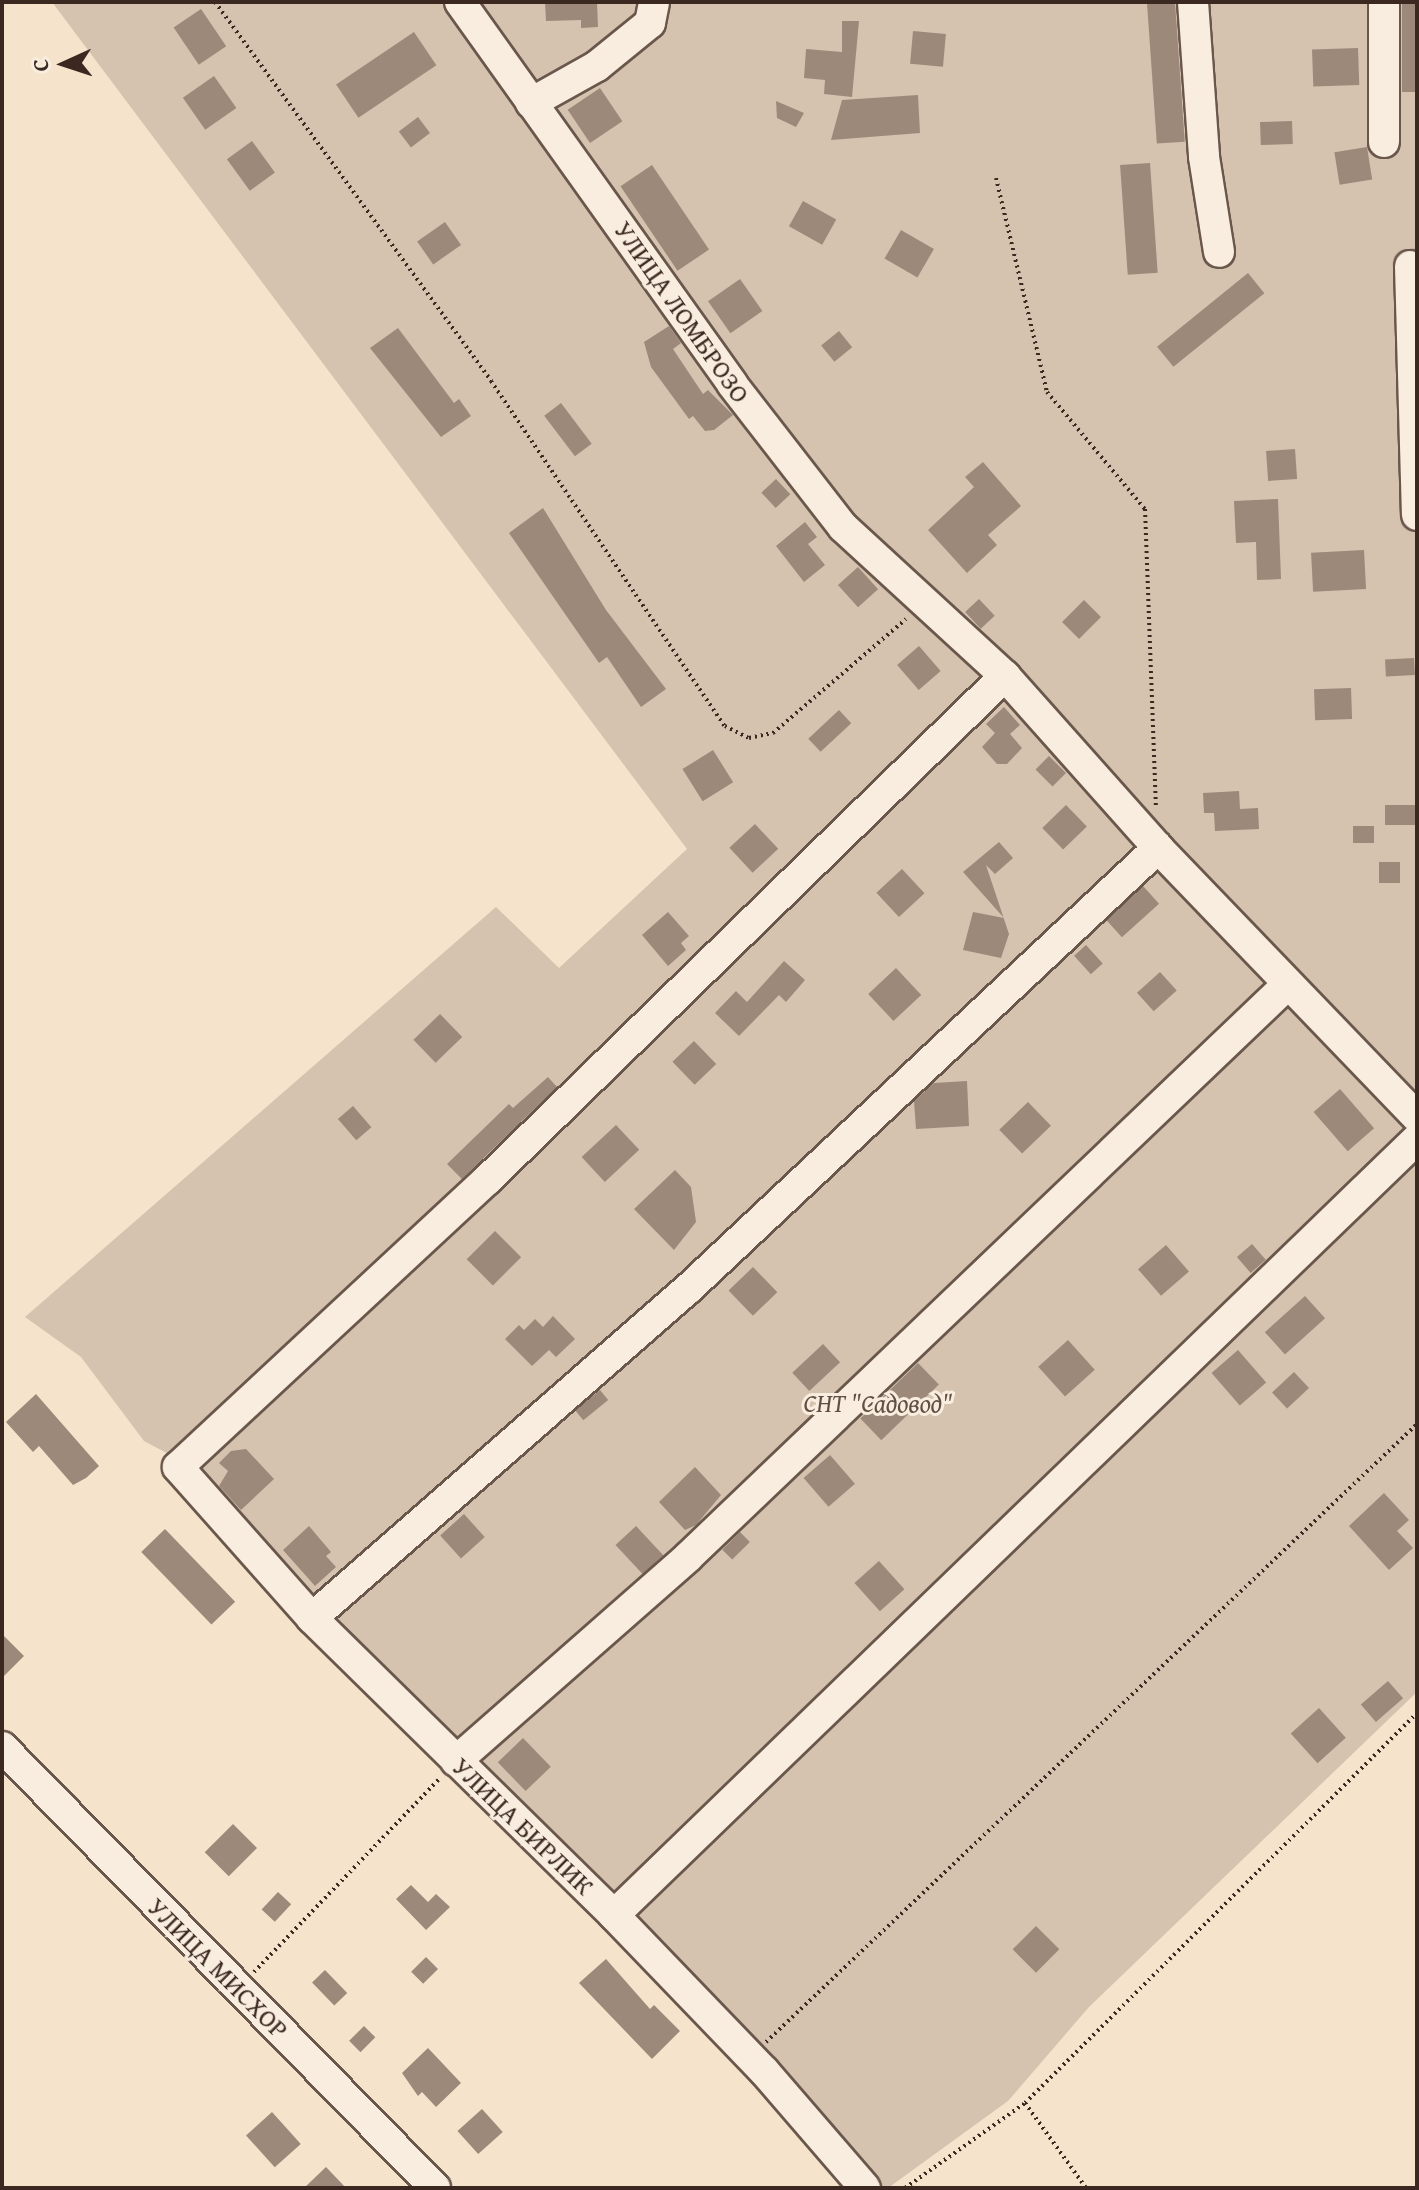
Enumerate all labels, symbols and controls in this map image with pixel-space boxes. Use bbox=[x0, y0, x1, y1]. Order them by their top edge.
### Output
north arrow bbox=[24, 24, 104, 104]
text: С bbox=[24, 58, 56, 72]
street label: УЛИЦА ЛОМБРОЗО bbox=[608, 215, 756, 409]
park label: СНТ "Садовод" bbox=[803, 1387, 953, 1419]
street label: УЛИЦА БИРЛИК bbox=[446, 1751, 600, 1901]
street label: УЛИЦА МИСХОР bbox=[141, 1891, 295, 2045]

